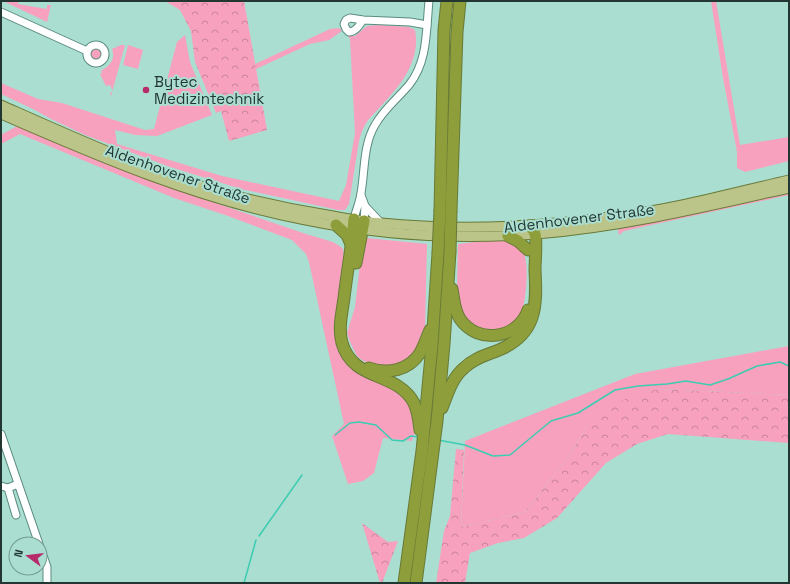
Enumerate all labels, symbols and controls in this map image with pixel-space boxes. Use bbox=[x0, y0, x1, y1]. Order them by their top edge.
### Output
place label: Bytec Medizintechnik bbox=[154, 72, 264, 108]
marker: Bytec Medizintechnik bbox=[141, 85, 151, 95]
street label: Aldenhovener Straße bbox=[103, 140, 253, 208]
street label: Aldenhovener Straße bbox=[503, 199, 656, 237]
north arrow bbox=[8, 536, 48, 576]
text: N bbox=[11, 548, 26, 559]

